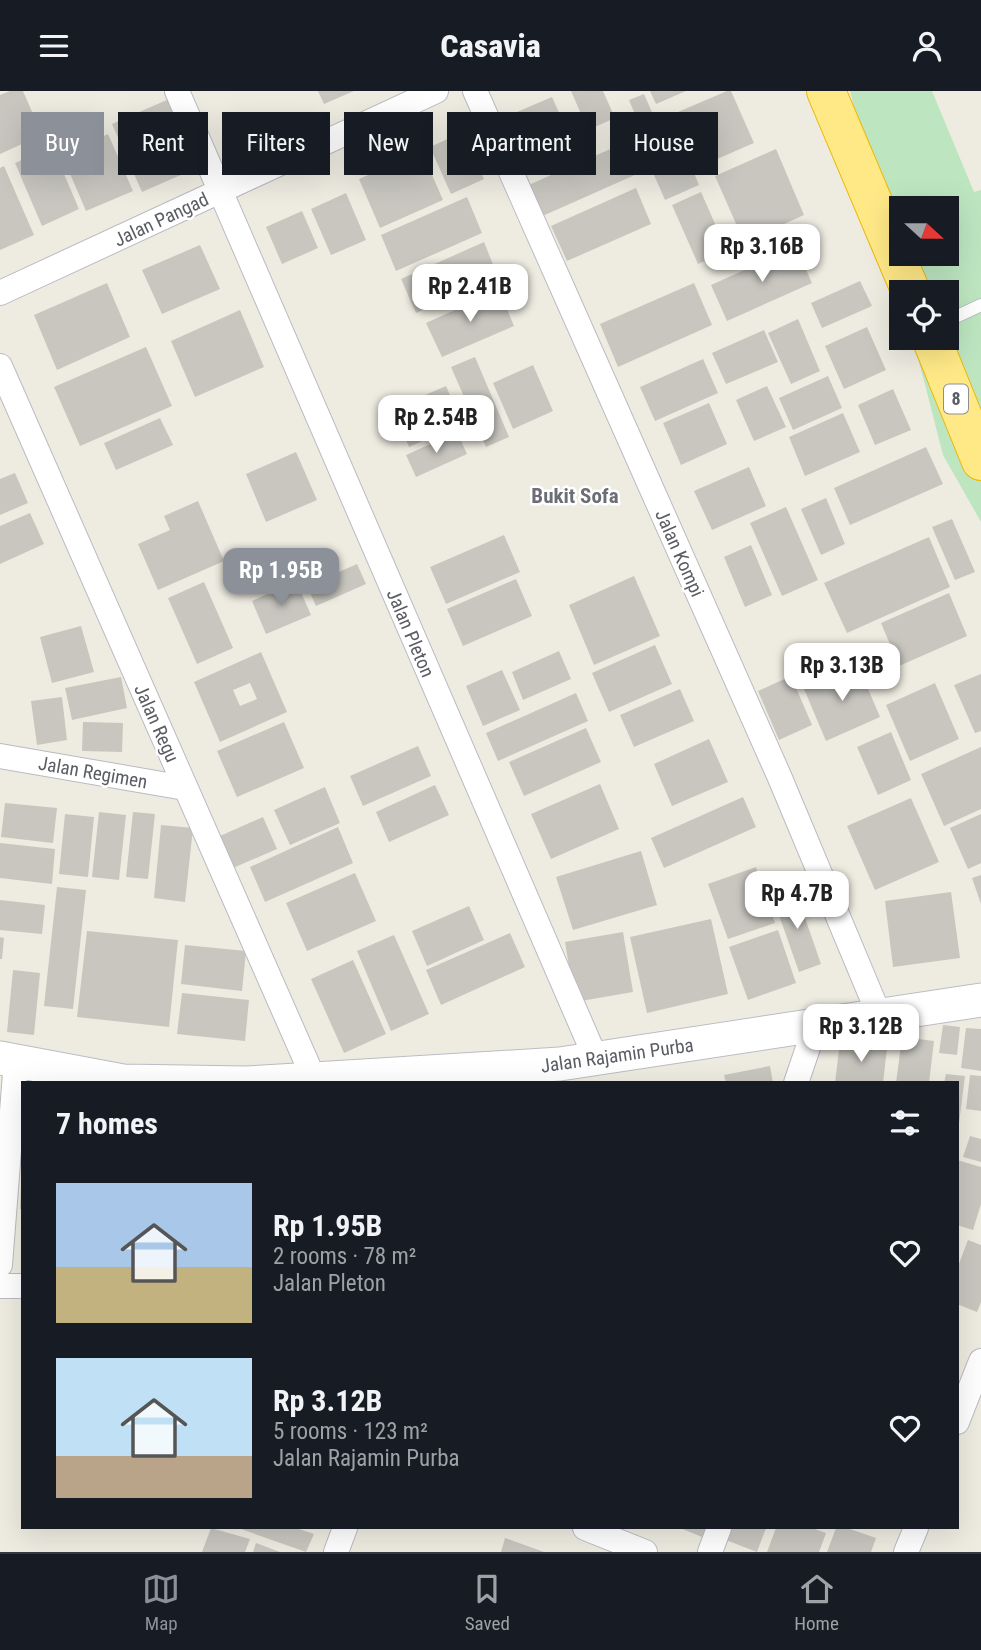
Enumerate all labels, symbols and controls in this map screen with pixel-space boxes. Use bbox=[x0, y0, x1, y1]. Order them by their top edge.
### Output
icon: menu bbox=[35, 27, 73, 65]
text: Casavia bbox=[440, 27, 541, 65]
icon: person bbox=[908, 27, 946, 65]
chip: Buy bbox=[21, 112, 104, 175]
chip: Rent bbox=[118, 112, 208, 175]
chip: Filters bbox=[222, 112, 330, 175]
chip: New bbox=[344, 112, 433, 175]
chip: Apartment bbox=[447, 112, 596, 175]
chip: House bbox=[610, 112, 718, 175]
street label: Jalan Pangad bbox=[110, 187, 212, 251]
north arrow bbox=[889, 196, 959, 266]
map controls bbox=[889, 196, 959, 350]
pin: Rp 3.16B bbox=[690, 225, 834, 284]
text: Rp 3.16B bbox=[720, 233, 804, 260]
pin: Rp 2.41B bbox=[398, 265, 542, 324]
text: Rp 2.41B bbox=[428, 273, 512, 300]
button: locate bbox=[889, 280, 959, 350]
road number: 8 bbox=[944, 385, 968, 413]
pin: Rp 2.54B bbox=[364, 395, 508, 455]
text: Rp 2.54B bbox=[394, 404, 478, 431]
district label: Bukit Sofa bbox=[531, 484, 619, 508]
street label: Jalan Kompi bbox=[650, 506, 709, 600]
pin: Rp 1.95B bbox=[209, 549, 353, 608]
text: Rp 1.95B bbox=[239, 557, 323, 584]
street label: Jalan Pleton bbox=[382, 586, 439, 681]
pin: Rp 3.13B bbox=[770, 643, 914, 703]
text: Rp 3.13B bbox=[800, 652, 884, 679]
street label: Jalan Regu bbox=[129, 681, 184, 766]
street label: Jalan Regimen bbox=[37, 752, 149, 793]
pin: Rp 4.7B bbox=[732, 871, 862, 931]
text: Rp 4.7B bbox=[761, 880, 833, 907]
pin: Rp 3.12B bbox=[789, 1005, 933, 1064]
text: Rp 3.12B bbox=[819, 1013, 903, 1040]
street label: Jalan Rajamin Purba bbox=[539, 1033, 695, 1078]
icon: filters bbox=[886, 1104, 924, 1142]
text: 7 homes bbox=[56, 1106, 158, 1141]
text: Rp 1.95B bbox=[273, 1208, 382, 1243]
icon: home bbox=[112, 1211, 196, 1295]
icon: heart bbox=[886, 1234, 924, 1272]
text: 2 rooms · 78 m² bbox=[273, 1243, 416, 1270]
text: Jalan Pleton bbox=[273, 1270, 386, 1297]
text: Rp 3.12B bbox=[273, 1383, 382, 1418]
icon: home bbox=[112, 1386, 196, 1470]
icon: heart bbox=[886, 1409, 924, 1447]
text: 5 rooms · 123 m² bbox=[273, 1418, 428, 1445]
text: Jalan Rajamin Purba bbox=[273, 1445, 460, 1472]
tab: Map bbox=[142, 1570, 180, 1635]
tab: Saved bbox=[465, 1570, 510, 1635]
tab: Home bbox=[794, 1570, 839, 1635]

